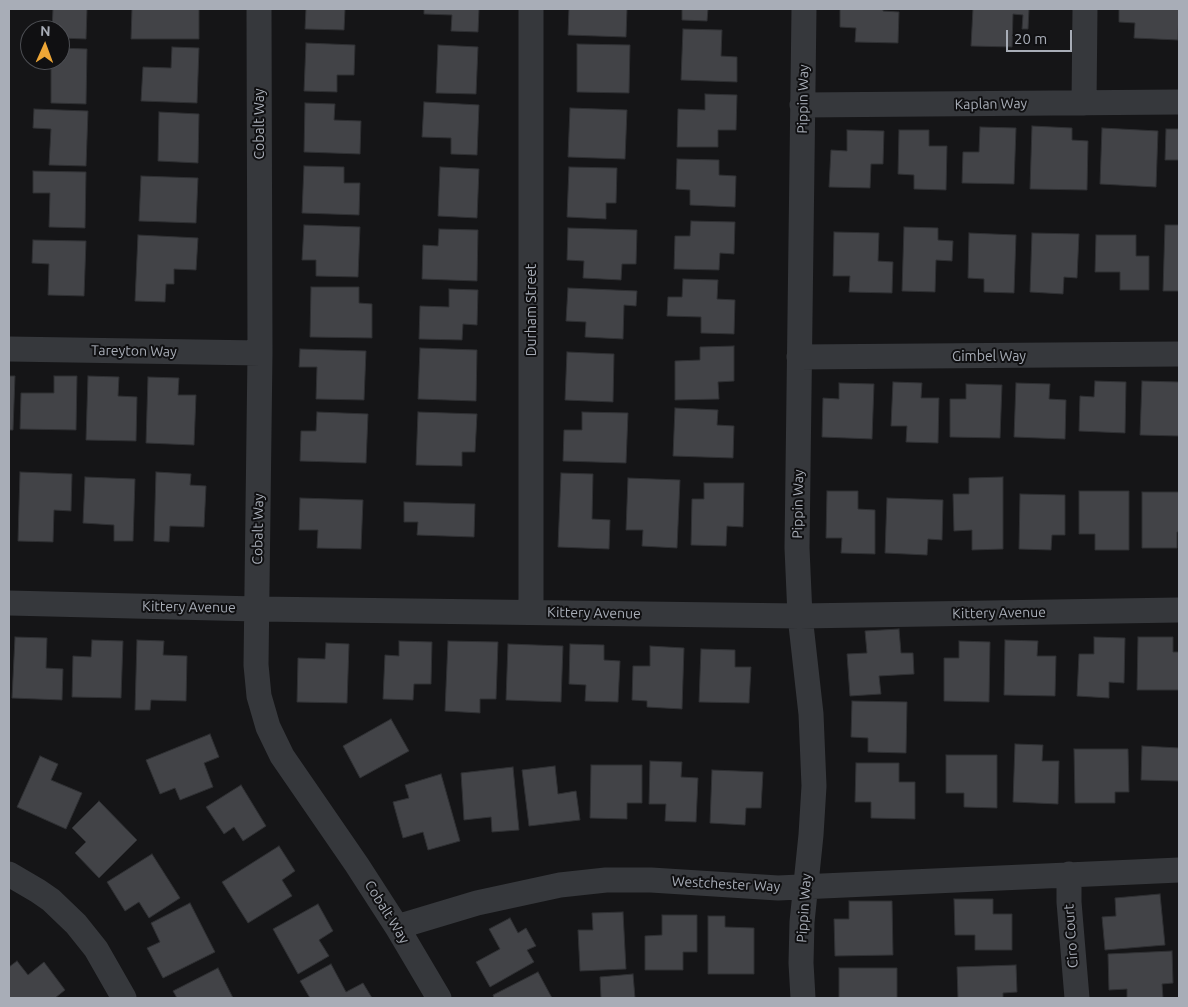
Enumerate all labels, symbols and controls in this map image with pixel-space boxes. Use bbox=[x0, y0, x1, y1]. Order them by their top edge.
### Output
north arrow bbox=[20, 20, 70, 70]
scale bar bbox=[1008, 20, 1074, 52]
text: N bbox=[40, 23, 51, 39]
text: 20 m bbox=[1014, 30, 1047, 47]
street label: Pippin Way bbox=[794, 64, 812, 134]
street label: Cobalt Way bbox=[251, 88, 267, 160]
street label: Kaplan Way bbox=[955, 95, 1027, 113]
street label: Durham Street bbox=[523, 264, 539, 356]
street label: Tareyton Way bbox=[91, 342, 177, 360]
street label: Gimbel Way bbox=[952, 348, 1026, 364]
street label: Pippin Way bbox=[789, 469, 807, 539]
street label: Cobalt Way bbox=[249, 493, 267, 565]
street label: Kittery Avenue bbox=[142, 598, 236, 616]
street label: Kittery Avenue bbox=[547, 604, 641, 622]
street label: Kittery Avenue bbox=[952, 604, 1046, 622]
street label: Westchester Way bbox=[671, 873, 781, 895]
street label: Pippin Way bbox=[793, 873, 815, 943]
street label: Cobalt Way bbox=[361, 877, 413, 947]
street label: Ciro Court bbox=[1060, 903, 1082, 969]

